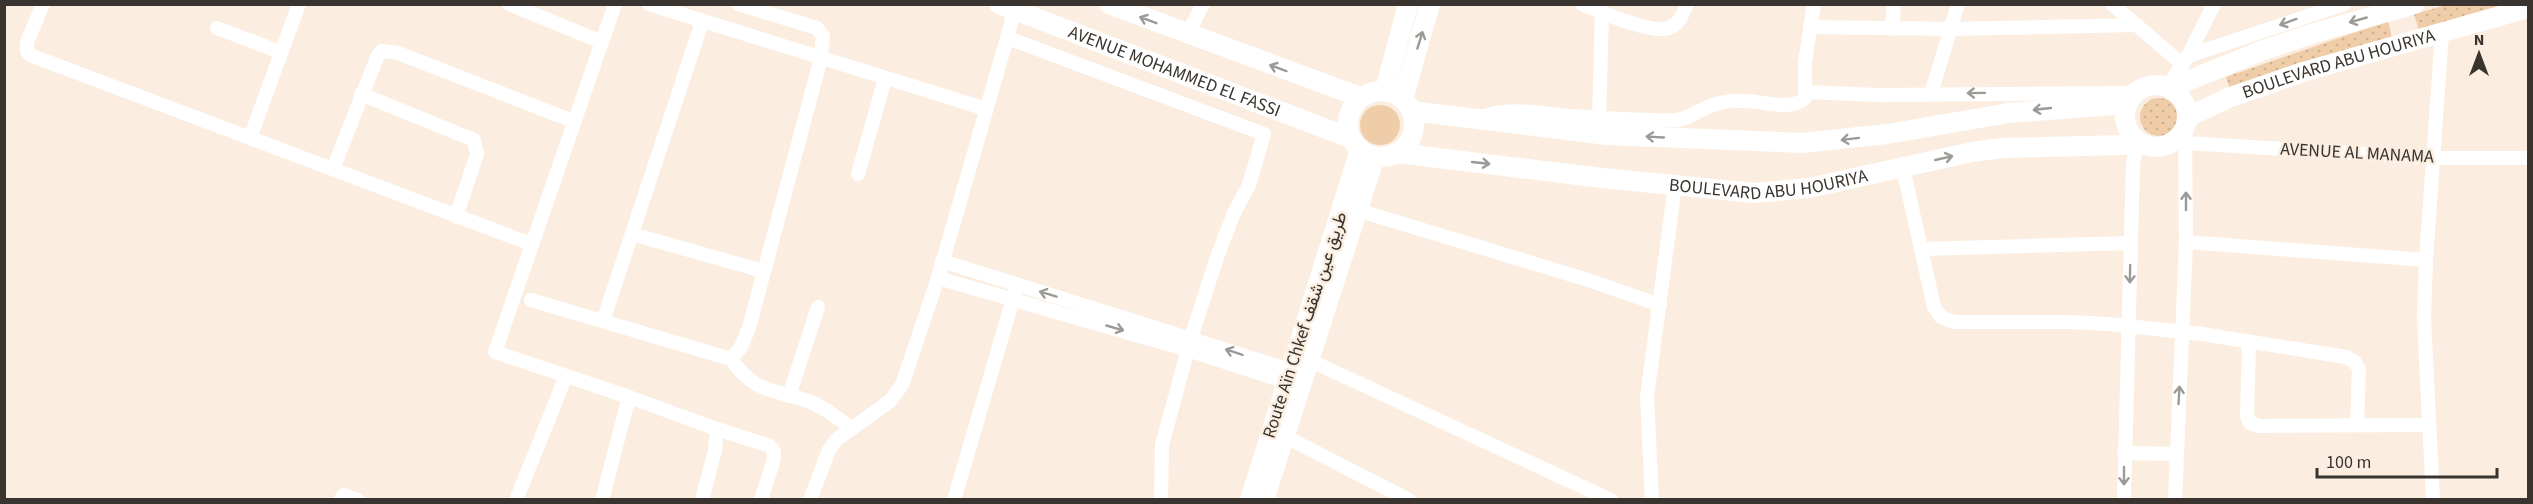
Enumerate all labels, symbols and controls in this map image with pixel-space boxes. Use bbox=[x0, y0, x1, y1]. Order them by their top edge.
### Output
one-way arrow bbox=[1139, 14, 1158, 25]
one-way arrow bbox=[2349, 15, 2368, 26]
one-way arrow bbox=[2280, 18, 2298, 29]
street label: AVENUE MOHAMMED EL FASSI bbox=[1065, 19, 1284, 123]
street label: BOULEVARD ABU HOURIYA bbox=[2239, 23, 2438, 105]
north arrow bbox=[2449, 24, 2509, 84]
text: N bbox=[2474, 29, 2484, 51]
one-way arrow bbox=[1415, 31, 1426, 50]
one-way arrow bbox=[1270, 62, 1288, 73]
one-way arrow bbox=[1966, 88, 1986, 99]
one-way arrow bbox=[2033, 104, 2053, 115]
one-way arrow bbox=[1645, 131, 1665, 142]
one-way arrow bbox=[1840, 133, 1860, 144]
street label: AVENUE AL MANAMA bbox=[2280, 136, 2435, 170]
one-way arrow bbox=[1934, 152, 1953, 163]
one-way arrow bbox=[1471, 158, 1491, 169]
street label: BOULEVARD ABU HOURIYA bbox=[1668, 163, 1870, 206]
one-way arrow bbox=[2180, 191, 2192, 211]
street label: Route Aïn Chkef طريق عين شقف bbox=[1257, 209, 1353, 441]
one-way arrow bbox=[2124, 263, 2136, 283]
one-way arrow bbox=[1039, 288, 1058, 299]
one-way arrow bbox=[1105, 323, 1124, 334]
one-way arrow bbox=[1225, 346, 1244, 357]
one-way arrow bbox=[2174, 386, 2185, 406]
scale bar bbox=[2317, 441, 2497, 479]
text: 100 m bbox=[2326, 450, 2371, 475]
one-way arrow bbox=[2118, 466, 2130, 486]

